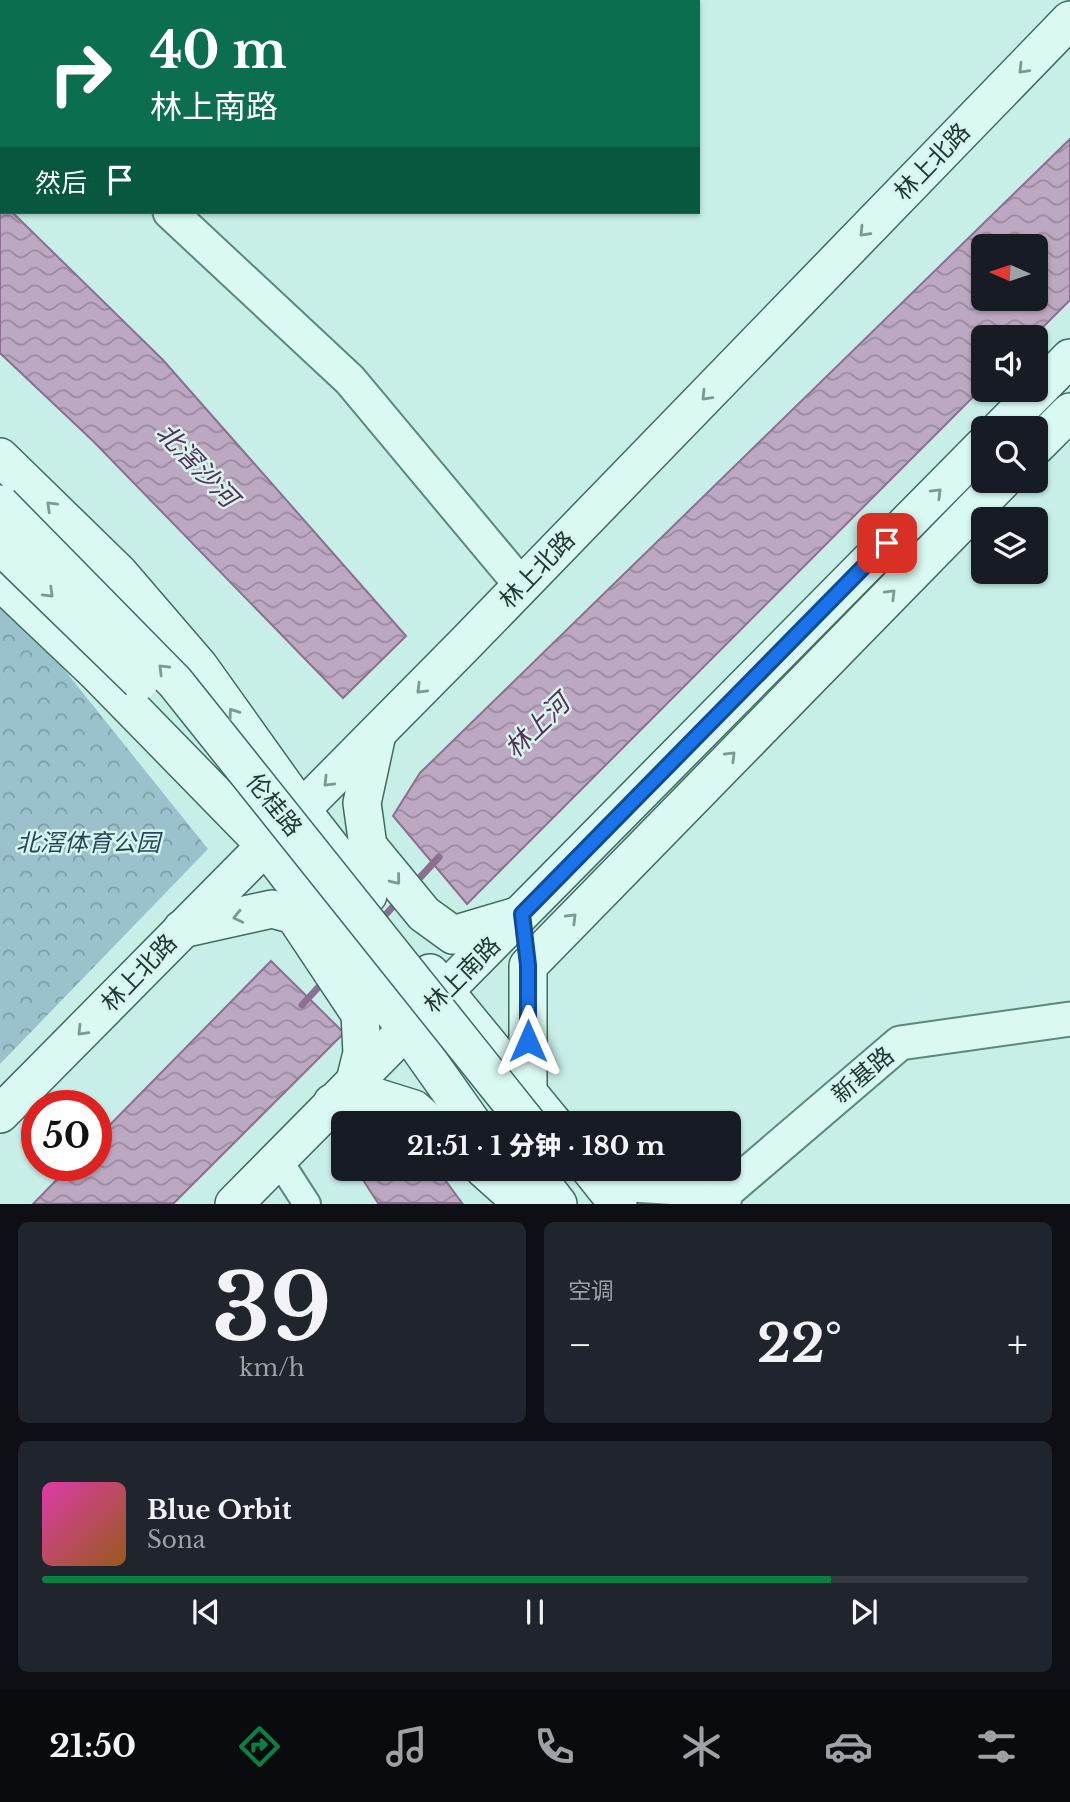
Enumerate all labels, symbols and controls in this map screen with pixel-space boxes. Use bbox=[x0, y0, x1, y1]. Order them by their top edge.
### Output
text: 40 m bbox=[150, 20, 287, 81]
icon: right bbox=[35, 28, 126, 119]
one-way arrow bbox=[1018, 61, 1031, 74]
text: 林上南路 bbox=[150, 87, 278, 127]
street label: 林上北路 bbox=[888, 117, 975, 206]
icon: arrive bbox=[101, 161, 139, 199]
text: 然后 bbox=[35, 167, 87, 199]
one-way arrow bbox=[860, 224, 873, 237]
north arrow bbox=[971, 234, 1048, 312]
map controls bbox=[971, 234, 1048, 584]
button: sound bbox=[971, 325, 1048, 402]
one-way arrow bbox=[701, 387, 714, 400]
water label: 北滘沙河 bbox=[149, 416, 248, 517]
button: search bbox=[971, 416, 1048, 493]
one-way arrow bbox=[929, 488, 942, 501]
one-way arrow bbox=[46, 502, 59, 515]
button: layers bbox=[971, 507, 1048, 584]
pin bbox=[857, 513, 917, 573]
icon: arrive bbox=[868, 524, 906, 562]
street label: 林上北路 bbox=[493, 525, 580, 614]
one-way arrow bbox=[41, 584, 54, 597]
one-way arrow bbox=[882, 589, 895, 602]
one-way arrow bbox=[158, 665, 171, 678]
one-way arrow bbox=[416, 681, 429, 694]
water label: 林上河 bbox=[498, 684, 580, 765]
one-way arrow bbox=[229, 708, 241, 721]
one-way arrow bbox=[723, 751, 736, 764]
street label: 伦桂路 bbox=[240, 768, 308, 842]
one-way arrow bbox=[324, 774, 336, 786]
park label: 北滘体育公园 bbox=[16, 828, 163, 857]
one-way arrow bbox=[388, 871, 400, 884]
one-way arrow bbox=[232, 908, 244, 923]
one-way arrow bbox=[563, 914, 576, 927]
street label: 林上北路 bbox=[95, 928, 182, 1017]
street label: 林上南路 bbox=[417, 930, 506, 1019]
position arrow bbox=[491, 1004, 565, 1078]
one-way arrow bbox=[78, 1023, 90, 1035]
street label: 新基路 bbox=[826, 1040, 900, 1109]
speed limit sign: 50 bbox=[21, 1090, 112, 1181]
text: 21:51 · 1 分钟 · 180 m bbox=[407, 1130, 665, 1162]
text: 39 bbox=[212, 1252, 332, 1365]
text: 空调 bbox=[568, 1277, 614, 1305]
text: 22° bbox=[757, 1312, 842, 1376]
text: − bbox=[568, 1321, 592, 1368]
text: + bbox=[1007, 1321, 1028, 1368]
text: km/h bbox=[239, 1354, 305, 1382]
text: Blue Orbit bbox=[147, 1494, 292, 1526]
text: Sona bbox=[147, 1526, 205, 1554]
icon: previous bbox=[187, 1593, 225, 1631]
icon: pause bbox=[516, 1593, 554, 1631]
icon: next bbox=[845, 1593, 883, 1631]
icon: directions bbox=[235, 1722, 284, 1771]
icon: music bbox=[382, 1722, 431, 1771]
icon: phone bbox=[530, 1722, 579, 1771]
icon: climate bbox=[677, 1722, 726, 1771]
icon: car bbox=[824, 1722, 873, 1771]
icon: filters bbox=[972, 1722, 1021, 1771]
text: 21:50 bbox=[49, 1726, 136, 1766]

